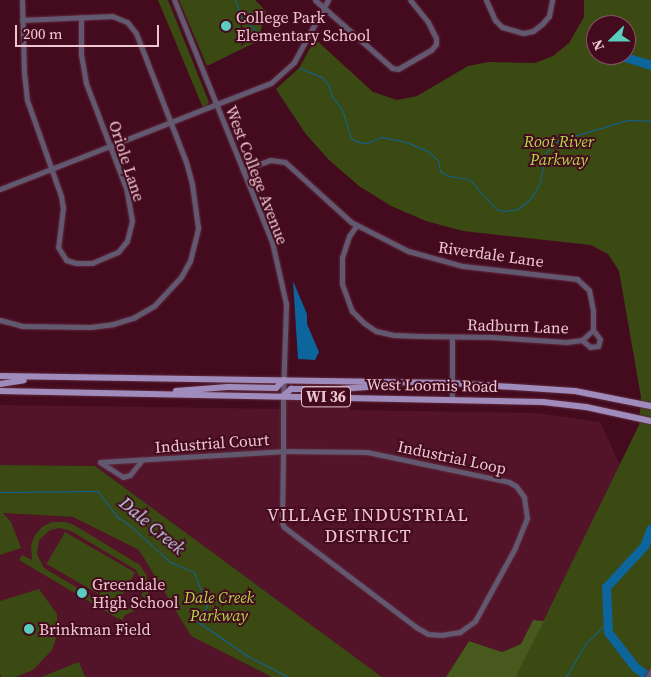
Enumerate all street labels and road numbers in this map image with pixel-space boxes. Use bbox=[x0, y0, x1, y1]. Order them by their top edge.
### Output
street label: West College Avenue bbox=[222, 103, 292, 247]
street label: Oriole Lane bbox=[105, 118, 149, 204]
street label: Riverdale Lane bbox=[437, 237, 545, 271]
street label: Radburn Lane bbox=[467, 315, 569, 337]
street label: West Loomis Road bbox=[366, 374, 498, 396]
road number: WI 36 bbox=[300, 384, 352, 410]
street label: Industrial Court bbox=[154, 429, 270, 457]
street label: Industrial Loop bbox=[396, 436, 508, 478]

